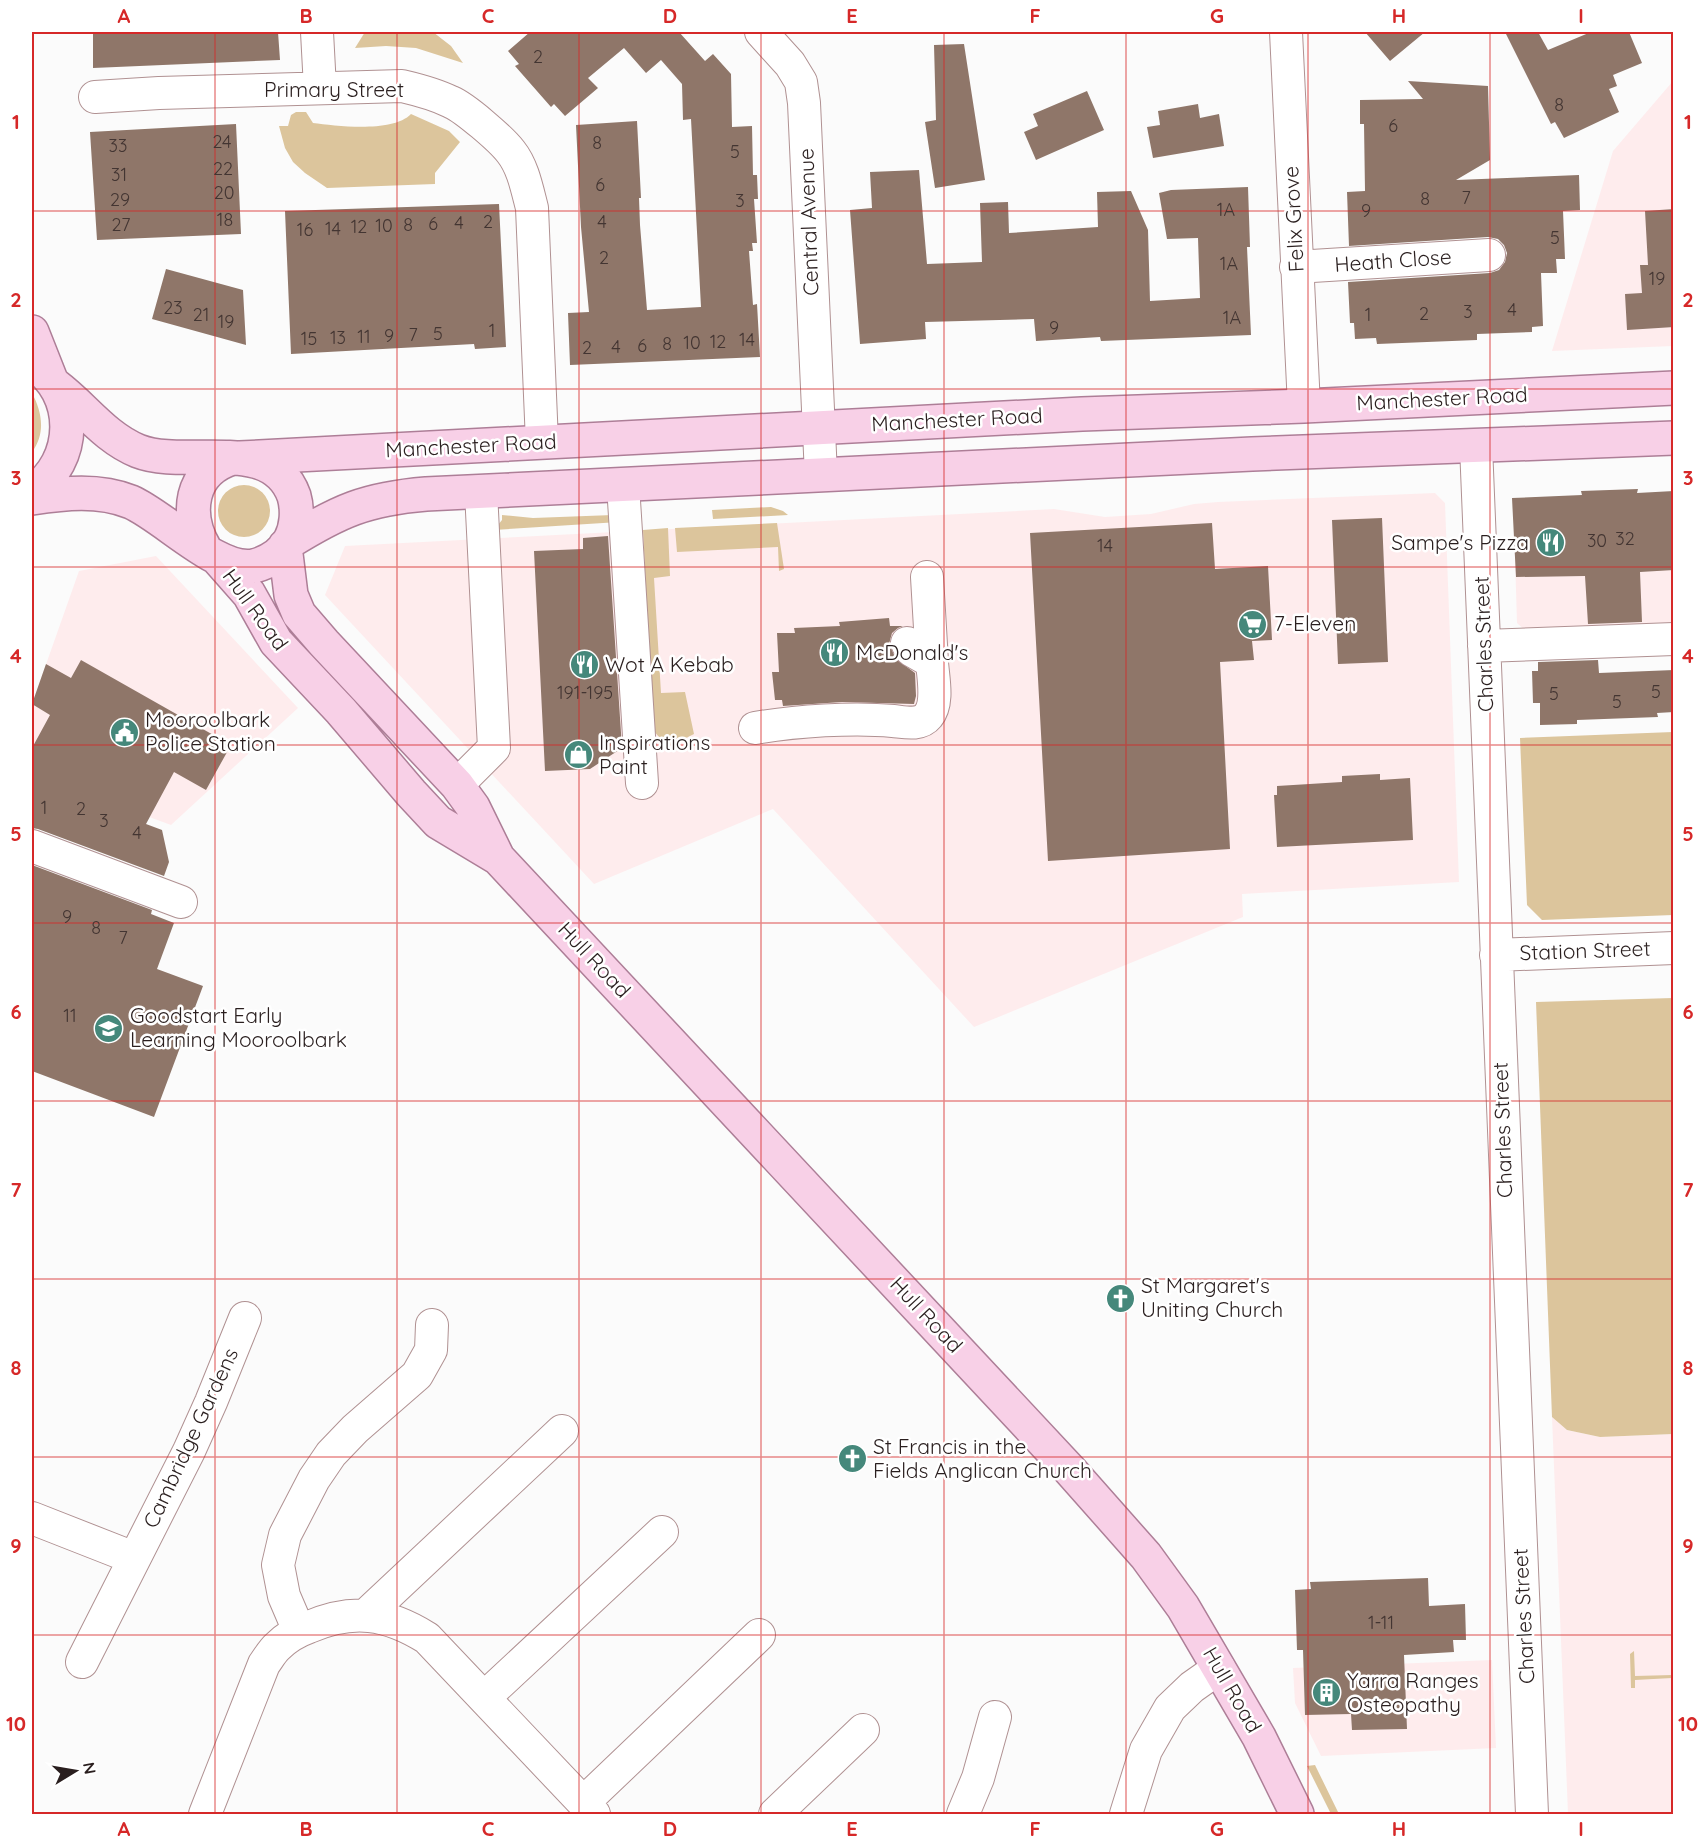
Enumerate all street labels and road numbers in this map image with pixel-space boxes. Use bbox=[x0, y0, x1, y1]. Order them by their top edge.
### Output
street label: Primary Street bbox=[264, 76, 404, 102]
street label: Central Avenue bbox=[792, 148, 824, 296]
street label: Felix Grove bbox=[1277, 165, 1309, 273]
street label: Heath Close bbox=[1334, 243, 1452, 277]
street label: Manchester Road bbox=[1356, 381, 1528, 415]
street label: Manchester Road bbox=[871, 402, 1043, 436]
street label: Manchester Road bbox=[385, 428, 557, 462]
street label: Hull Road bbox=[217, 564, 294, 655]
street label: Charles Street bbox=[1468, 576, 1498, 712]
street label: Hull Road bbox=[553, 916, 636, 1003]
street label: Station Street bbox=[1519, 935, 1651, 965]
street label: Charles Street bbox=[1487, 1062, 1517, 1198]
street label: Hull Road bbox=[885, 1271, 968, 1358]
street label: Cambridge Gardens bbox=[137, 1343, 243, 1532]
street label: Charles Street bbox=[1506, 1548, 1540, 1685]
street label: Hull Road bbox=[1198, 1642, 1268, 1737]

